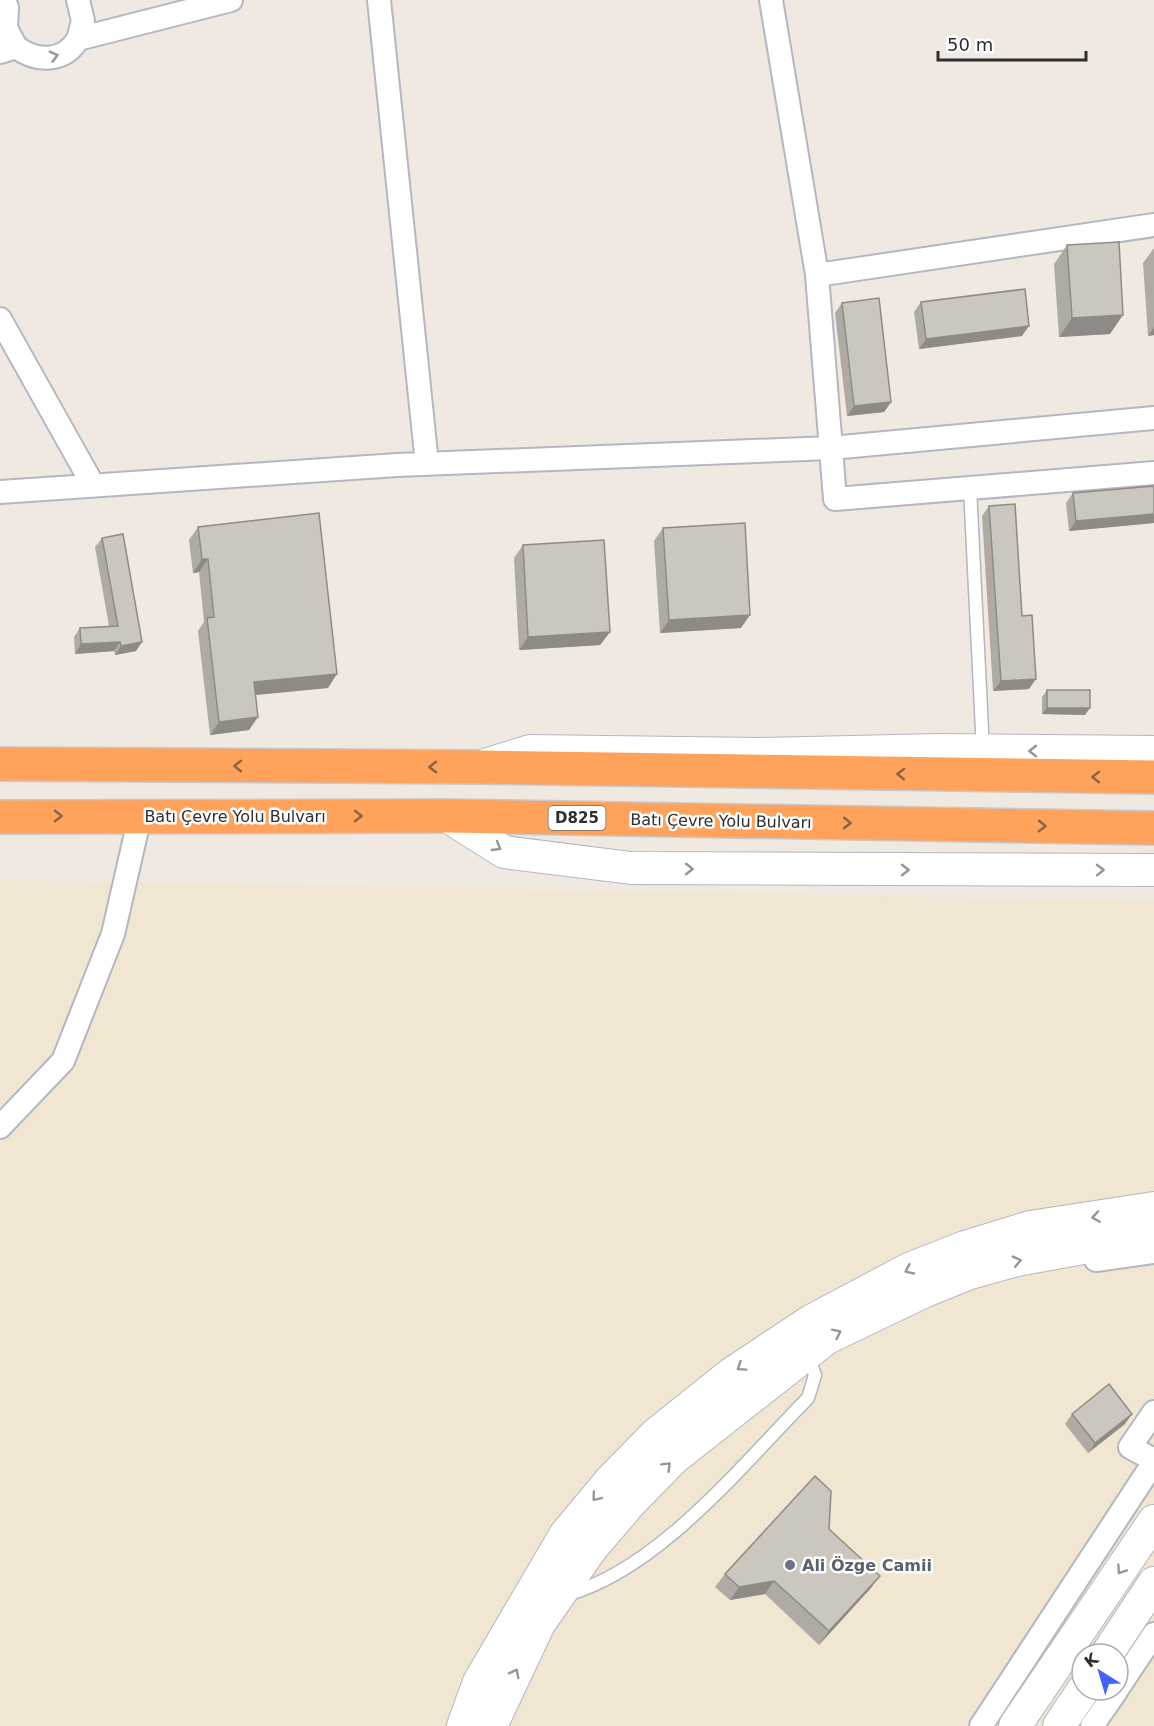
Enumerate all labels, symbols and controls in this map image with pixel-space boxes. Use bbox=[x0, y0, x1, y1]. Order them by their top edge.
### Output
scale bar bbox=[938, 24, 1086, 62]
text: 50 m bbox=[947, 34, 993, 55]
one-way arrow bbox=[49, 50, 59, 63]
one-way arrow bbox=[1028, 745, 1037, 757]
one-way arrow bbox=[233, 759, 242, 772]
one-way arrow bbox=[428, 761, 437, 773]
one-way arrow bbox=[896, 767, 905, 780]
one-way arrow bbox=[1091, 770, 1100, 783]
road number: D825 bbox=[548, 806, 606, 830]
street label: Batı Çevre Yolu Bulvarı bbox=[144, 807, 326, 826]
one-way arrow bbox=[54, 810, 63, 822]
one-way arrow bbox=[354, 810, 363, 822]
street label: Batı Çevre Yolu Bulvarı bbox=[630, 810, 812, 832]
one-way arrow bbox=[843, 817, 852, 829]
one-way arrow bbox=[1038, 820, 1047, 832]
one-way arrow bbox=[491, 840, 501, 851]
one-way arrow bbox=[685, 863, 694, 875]
one-way arrow bbox=[901, 864, 910, 876]
one-way arrow bbox=[1096, 864, 1105, 877]
one-way arrow bbox=[1092, 1211, 1101, 1223]
one-way arrow bbox=[1012, 1255, 1022, 1268]
one-way arrow bbox=[905, 1262, 916, 1274]
one-way arrow bbox=[830, 1329, 841, 1341]
one-way arrow bbox=[737, 1360, 747, 1372]
one-way arrow bbox=[660, 1462, 670, 1473]
one-way arrow bbox=[593, 1490, 604, 1501]
place label: Ali Özge Camii bbox=[802, 1556, 932, 1575]
marker: Ali Özge Camii bbox=[783, 1558, 797, 1572]
one-way arrow bbox=[1117, 1563, 1128, 1574]
north arrow bbox=[1070, 1642, 1130, 1702]
text: K bbox=[1081, 1649, 1102, 1672]
one-way arrow bbox=[508, 1668, 519, 1679]

